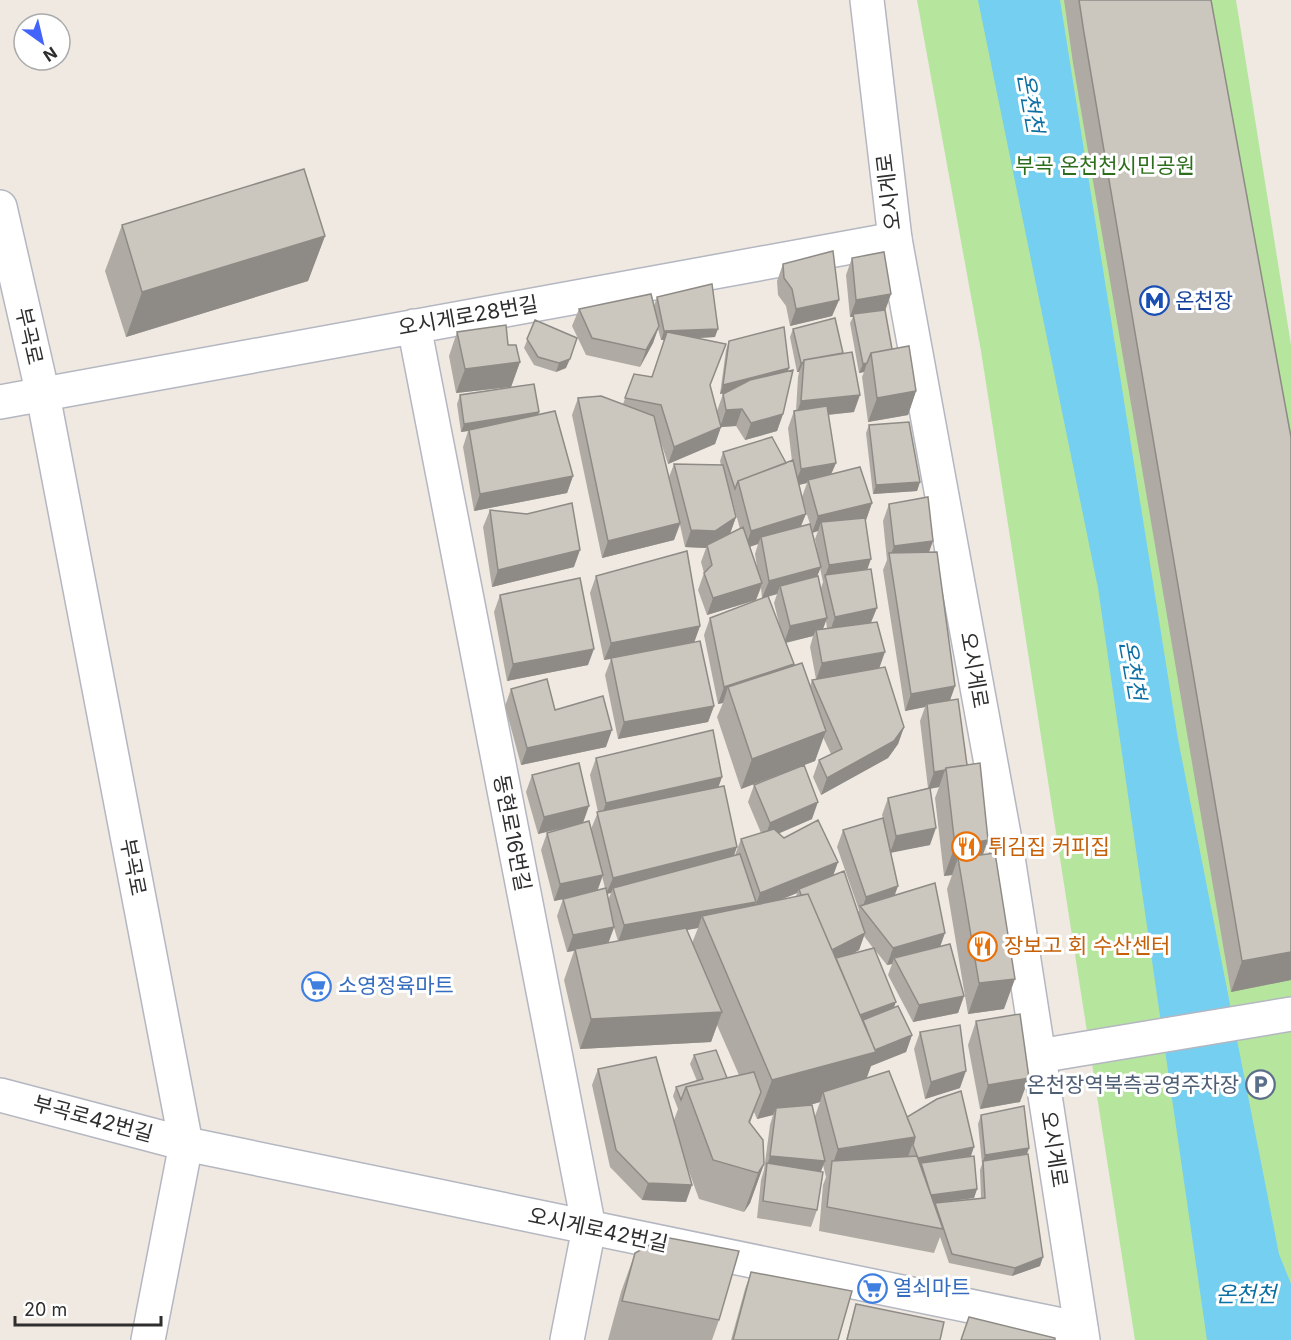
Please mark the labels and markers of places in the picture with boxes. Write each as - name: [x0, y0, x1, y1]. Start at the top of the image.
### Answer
- metro station icon: 온천장: [1138, 285, 1170, 317]
- place label: 온천장: [1175, 288, 1233, 313]
- restaurant icon: 튀김집 커피집: [951, 831, 983, 863]
- place label: 튀김집 커피집: [988, 834, 1110, 859]
- restaurant icon: 장보고 회 수산센터: [967, 930, 999, 962]
- place label: 장보고 회 수산센터: [1004, 933, 1170, 958]
- supermarket icon: 소영정육마트: [301, 970, 333, 1002]
- place label: 소영정육마트: [338, 973, 454, 998]
- parking icon: 온천장역북측공영주차장: [1244, 1069, 1276, 1101]
- place label: 온천장역북측공영주차장: [1026, 1072, 1239, 1097]
- supermarket icon: 열쇠마트: [856, 1272, 888, 1304]
- place label: 열쇠마트: [893, 1275, 970, 1300]

